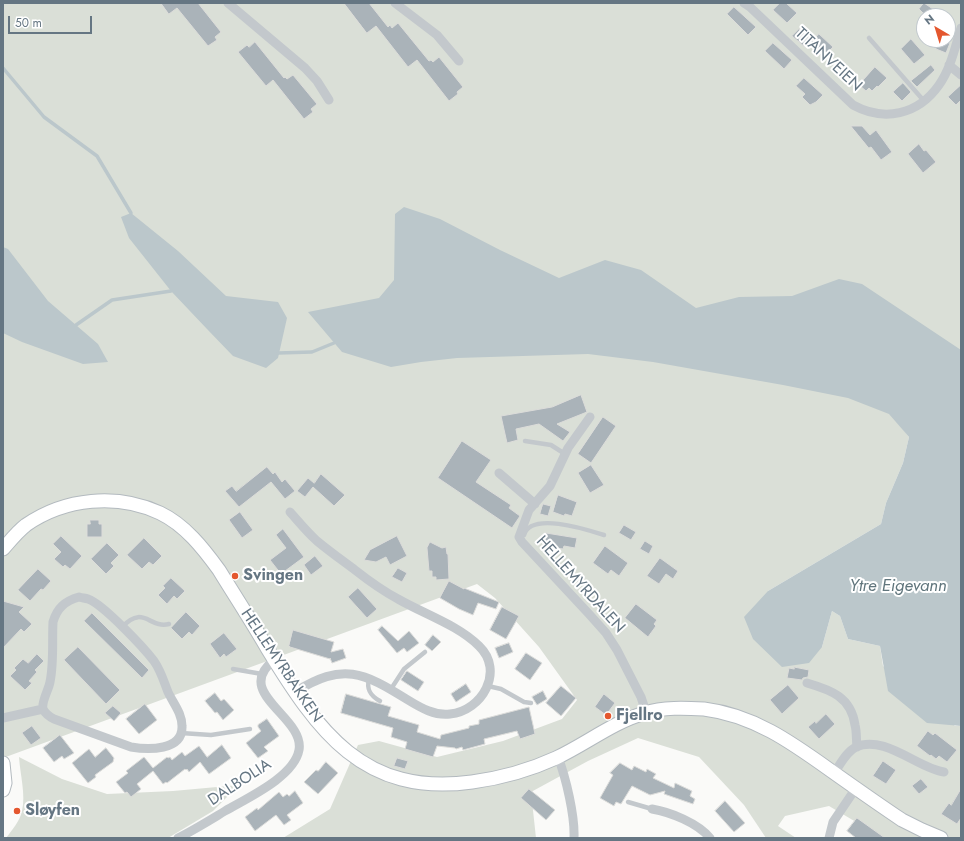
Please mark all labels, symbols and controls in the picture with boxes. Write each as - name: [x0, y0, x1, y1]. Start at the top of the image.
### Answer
- scale bar: [10, 8, 94, 34]
- north arrow: [916, 8, 956, 48]
- text: N: [921, 10, 938, 28]
- text: 50 m: [15, 14, 42, 32]
- street label: TITANVEIEN: [791, 24, 865, 96]
- street label: HELLEMYRDALEN: [531, 533, 629, 637]
- place label: Svingen: [243, 566, 303, 586]
- marker: Svingen: [230, 571, 240, 581]
- water label: Ytre Eigevann: [849, 577, 947, 597]
- street label: HELLEMYRBAKKEN: [236, 606, 326, 726]
- place label: Fjellro: [616, 706, 663, 726]
- marker: Fjellro: [603, 711, 613, 721]
- street label: DALBOLIA: [205, 756, 275, 810]
- place label: Sløyfen: [25, 801, 80, 821]
- marker: Sløyfen: [12, 806, 22, 816]

